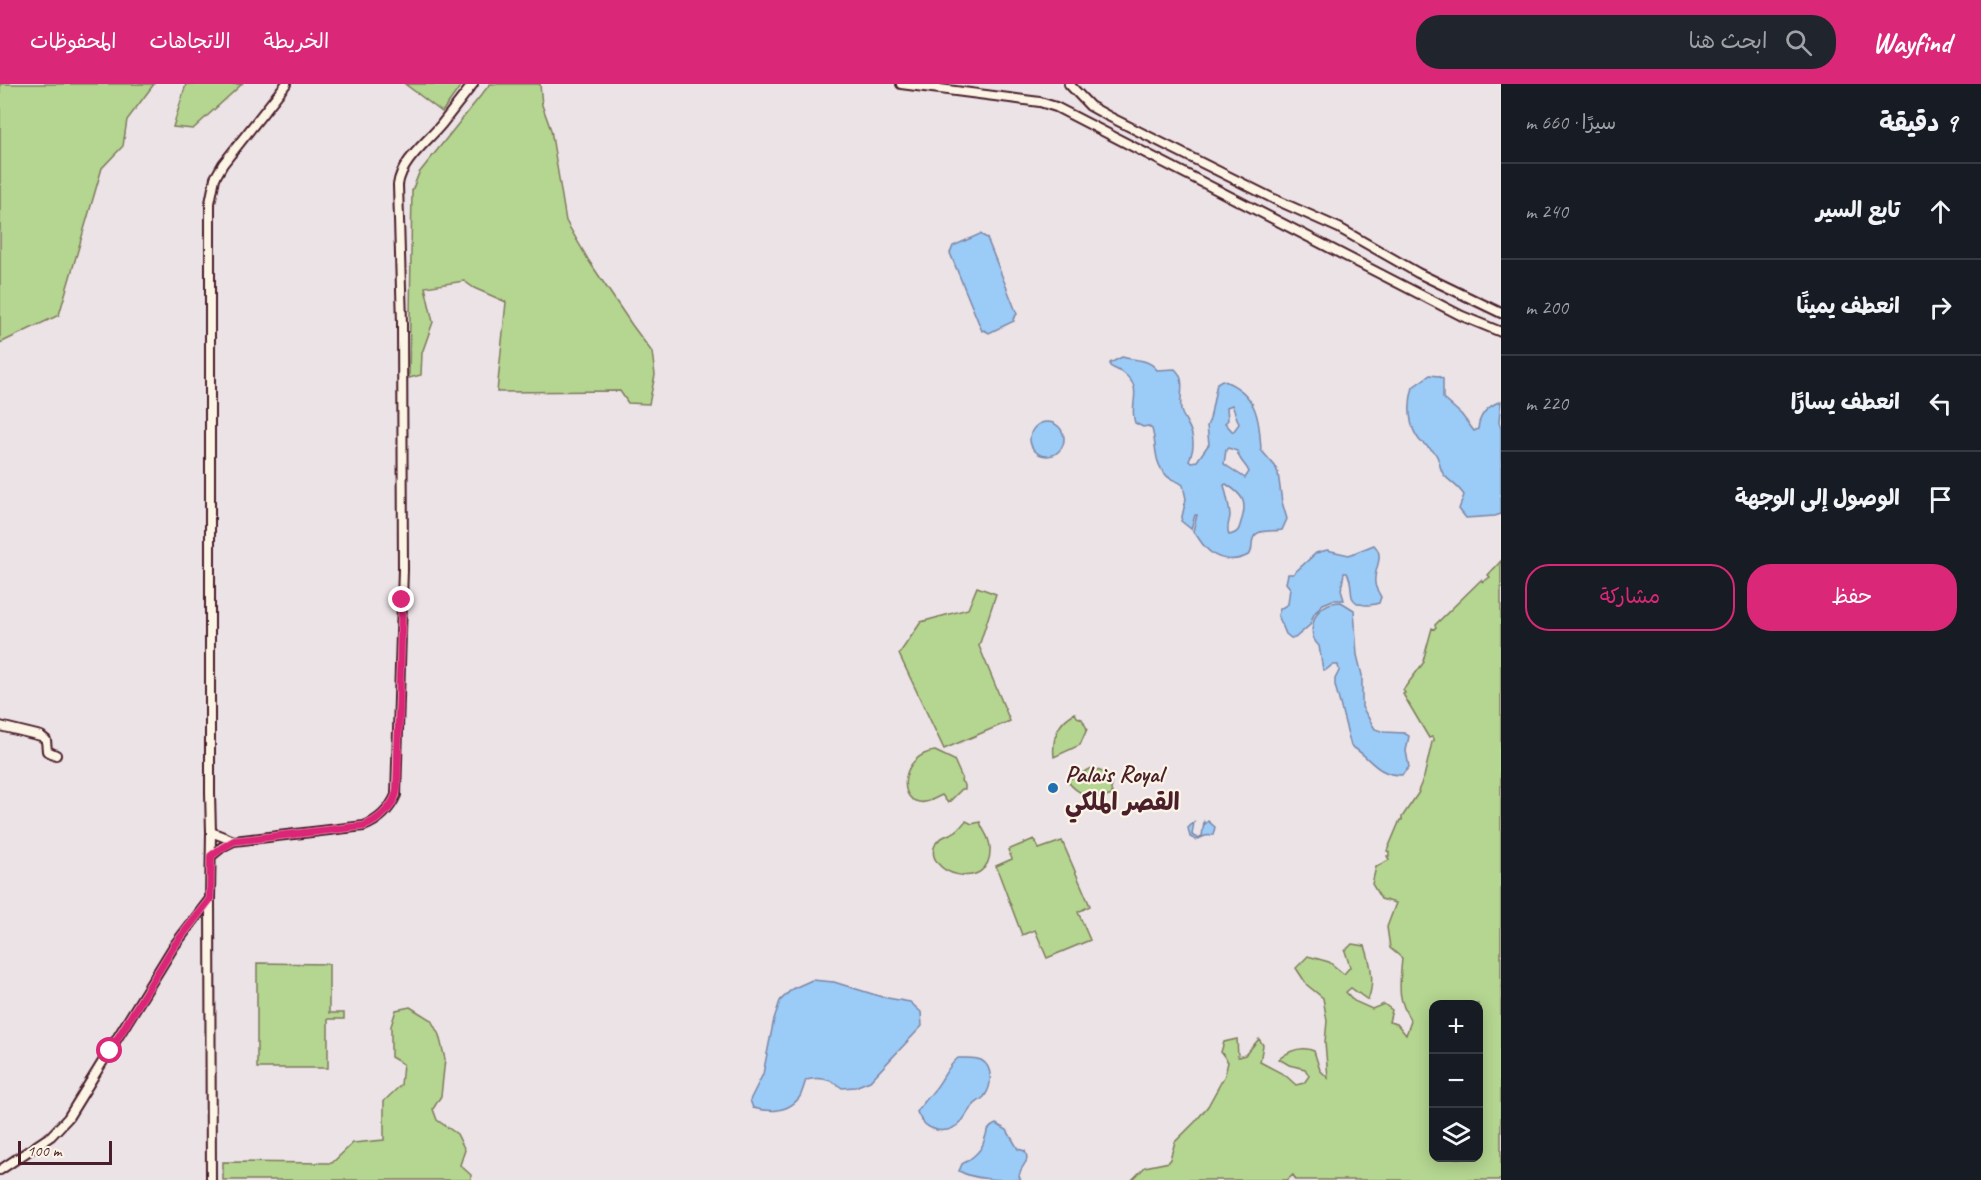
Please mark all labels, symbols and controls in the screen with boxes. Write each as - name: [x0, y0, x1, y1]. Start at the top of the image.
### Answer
- search box: [1416, 15, 1836, 69]
- text: Wayfind: [1872, 25, 1951, 60]
- icon: search: [1782, 26, 1815, 59]
- text: ابحث هنا: [1689, 27, 1767, 55]
- text: المحفوظات: [30, 28, 116, 54]
- text: الاتجاهات: [149, 28, 231, 54]
- text: الخريطة: [264, 28, 329, 54]
- text: 9 دقيقة: [1879, 106, 1957, 139]
- text: سيرًا · 660 m: [1525, 110, 1616, 135]
- icon: ahead: [1924, 195, 1957, 228]
- text: تابع السير: [1816, 196, 1900, 224]
- text: 240 m: [1525, 199, 1568, 224]
- icon: right: [1924, 291, 1957, 324]
- text: انعطف يمينًا: [1796, 292, 1900, 320]
- text: 200 m: [1525, 295, 1568, 320]
- icon: left: [1924, 387, 1957, 420]
- text: انعطف يسارًا: [1791, 388, 1900, 416]
- text: 220 m: [1525, 391, 1568, 416]
- icon: arrive: [1924, 483, 1957, 516]
- text: الوصول إلى الوجهة: [1735, 484, 1900, 512]
- button: مشاركة: [1525, 564, 1735, 631]
- button: حفظ: [1747, 564, 1957, 631]
- route end: [388, 586, 414, 612]
- place label: Palais Royal القصر الملكي: [1065, 759, 1180, 823]
- marker: Palais Royal القصر الملكي: [1046, 781, 1060, 795]
- map controls: [1429, 1000, 1483, 1162]
- button: +: [1429, 1000, 1483, 1054]
- route start: [96, 1037, 122, 1063]
- button: −: [1429, 1054, 1483, 1108]
- button: layers: [1429, 1108, 1483, 1162]
- scale bar: [18, 1138, 112, 1166]
- text: 100 m: [27, 1141, 61, 1161]

